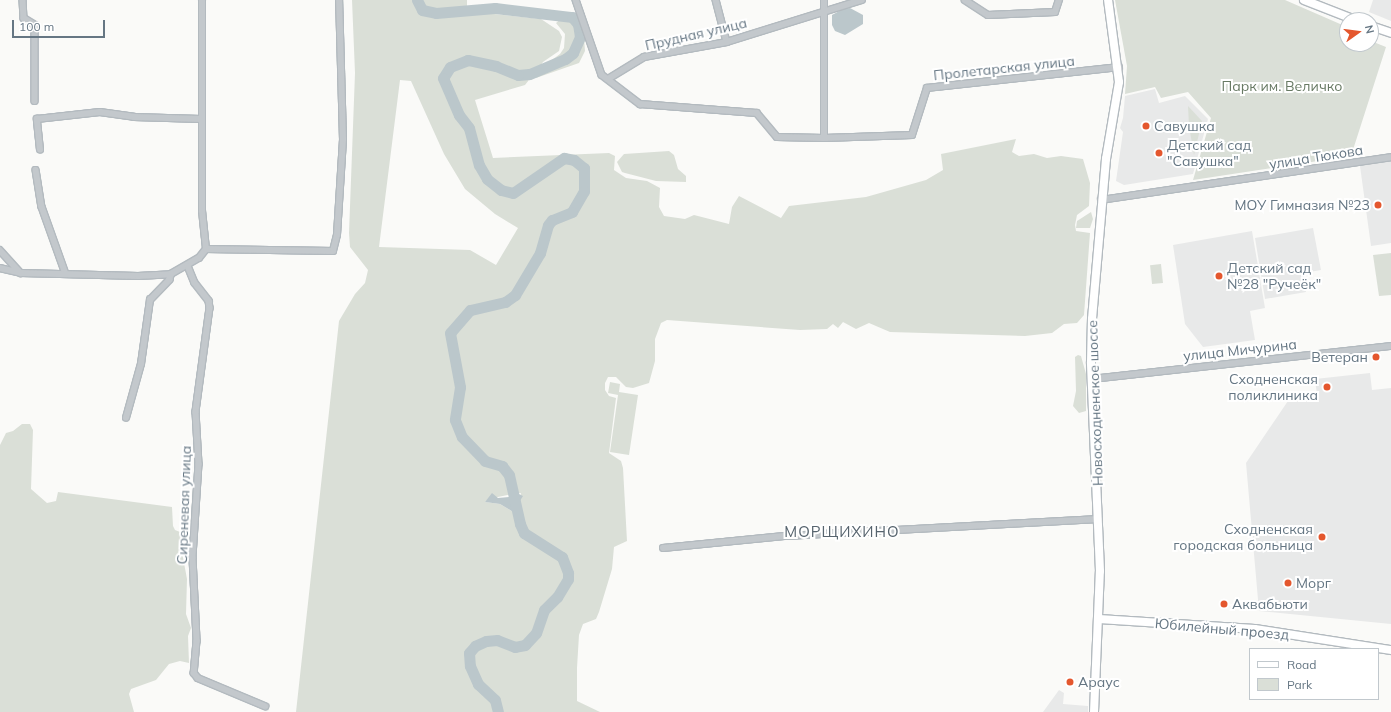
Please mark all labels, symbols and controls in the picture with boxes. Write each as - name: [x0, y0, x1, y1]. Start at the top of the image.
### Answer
- scale bar: [14, 12, 107, 38]
- north arrow: [1339, 12, 1379, 52]
- street label: Прудная улица: [643, 14, 749, 54]
- text: 100 m: [19, 19, 54, 34]
- text: N: [1362, 24, 1377, 35]
- street label: Пролетарская улица: [933, 52, 1075, 84]
- park label: Парк им. Величко: [1222, 78, 1342, 94]
- place label: Савушка: [1154, 118, 1215, 134]
- marker: Савушка: [1141, 121, 1151, 131]
- place label: Детский сад "Савушка": [1167, 137, 1251, 170]
- street label: улица Тюкова: [1268, 141, 1364, 173]
- marker: Детский сад "Савушка": [1154, 148, 1164, 158]
- place label: МОУ Гимназия №23: [1234, 197, 1370, 213]
- marker: МОУ Гимназия №23: [1373, 200, 1383, 210]
- place label: Детский сад №28 "Ручеёк": [1227, 260, 1321, 292]
- marker: Детский сад №28 "Ручеёк": [1214, 271, 1224, 281]
- street label: Новосходненское шоссе: [1084, 320, 1106, 486]
- street label: улица Мичурина: [1182, 336, 1298, 364]
- place label: Ветеран: [1311, 349, 1368, 365]
- marker: Ветеран: [1371, 352, 1381, 362]
- place label: Сходненская поликлиника: [1228, 371, 1318, 404]
- marker: Сходненская поликлиника: [1321, 381, 1333, 393]
- street label: Сиреневая улица: [174, 445, 194, 565]
- place label: Сходненская городская больница: [1173, 521, 1313, 554]
- district label: МОРЩИХИНО: [784, 523, 900, 541]
- marker: Сходненская городская больница: [1316, 531, 1328, 543]
- place label: Морг: [1296, 575, 1331, 591]
- marker: Морг: [1283, 578, 1293, 588]
- place label: Аквабьюти: [1232, 596, 1308, 612]
- marker: Аквабьюти: [1219, 599, 1229, 609]
- street label: Юбилейный проезд: [1154, 615, 1290, 643]
- legend: [1249, 648, 1379, 700]
- text: Road: [1287, 657, 1316, 672]
- place label: Араус: [1078, 674, 1120, 690]
- marker: Араус: [1065, 677, 1075, 687]
- text: Park: [1287, 677, 1312, 692]

